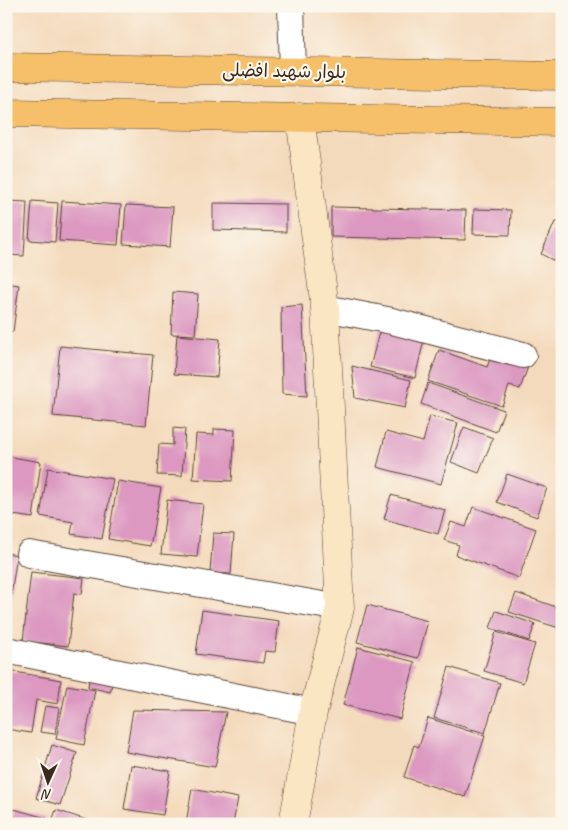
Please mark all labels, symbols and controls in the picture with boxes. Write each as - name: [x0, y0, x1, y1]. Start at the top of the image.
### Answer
- street label: بلوار شهید افضلی: [222, 59, 346, 83]
- north arrow: [22, 758, 72, 808]
- text: N: [40, 786, 52, 803]

